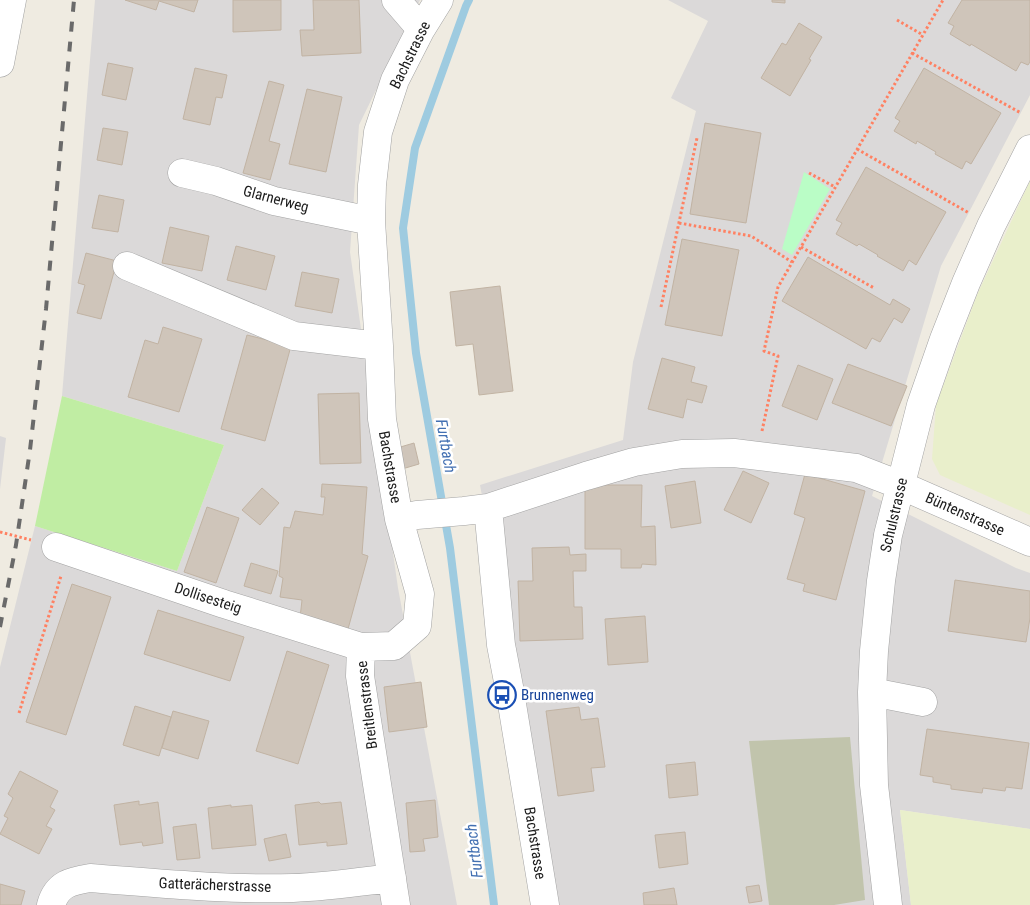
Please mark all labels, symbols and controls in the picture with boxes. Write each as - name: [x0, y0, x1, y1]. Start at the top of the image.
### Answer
- street label: Bachstrasse: [386, 18, 434, 92]
- street label: Glarnerweg: [241, 182, 311, 216]
- water label: Furtbach: [432, 418, 460, 474]
- street label: Bachstrasse: [375, 429, 405, 505]
- street label: Schulstrasse: [877, 476, 911, 554]
- street label: Büntenstrasse: [923, 489, 1007, 539]
- street label: Dollisesteig: [172, 579, 244, 617]
- street label: Breitlenstrasse: [353, 660, 381, 750]
- bus stop icon: Brunnenweg: [487, 680, 517, 710]
- place label: Brunnenweg: [521, 686, 594, 704]
- street label: Bachstrasse: [520, 806, 550, 880]
- water label: Furtbach: [461, 823, 487, 879]
- street label: Gatterächerstrasse: [158, 874, 272, 896]

